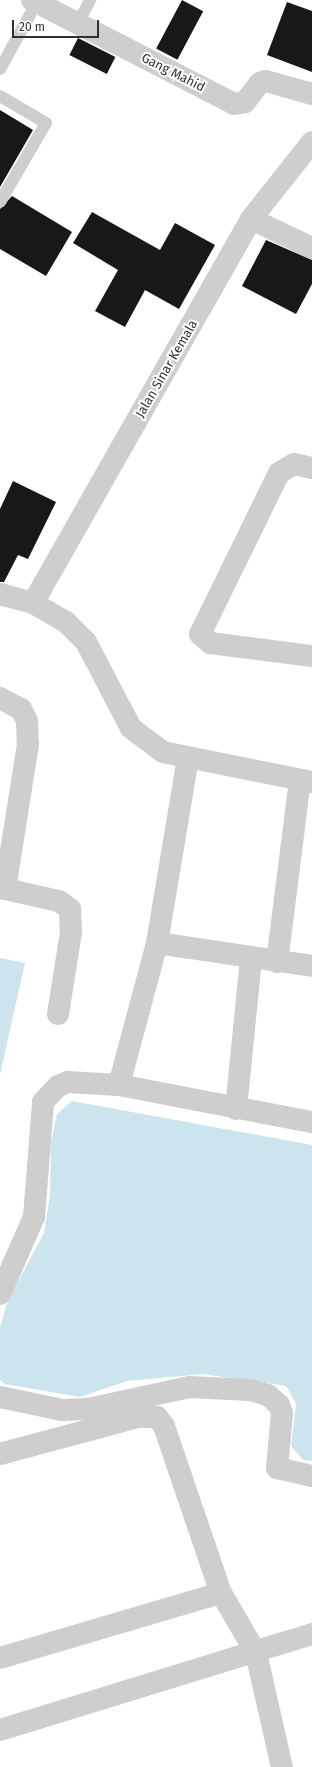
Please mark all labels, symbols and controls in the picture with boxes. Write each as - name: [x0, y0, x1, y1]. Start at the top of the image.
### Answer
- scale bar: [14, 12, 101, 38]
- text: 20 m: [19, 20, 45, 34]
- street label: Gang Mahid: [139, 50, 207, 96]
- street label: Jalan Sinar Kemala: [133, 317, 201, 421]

